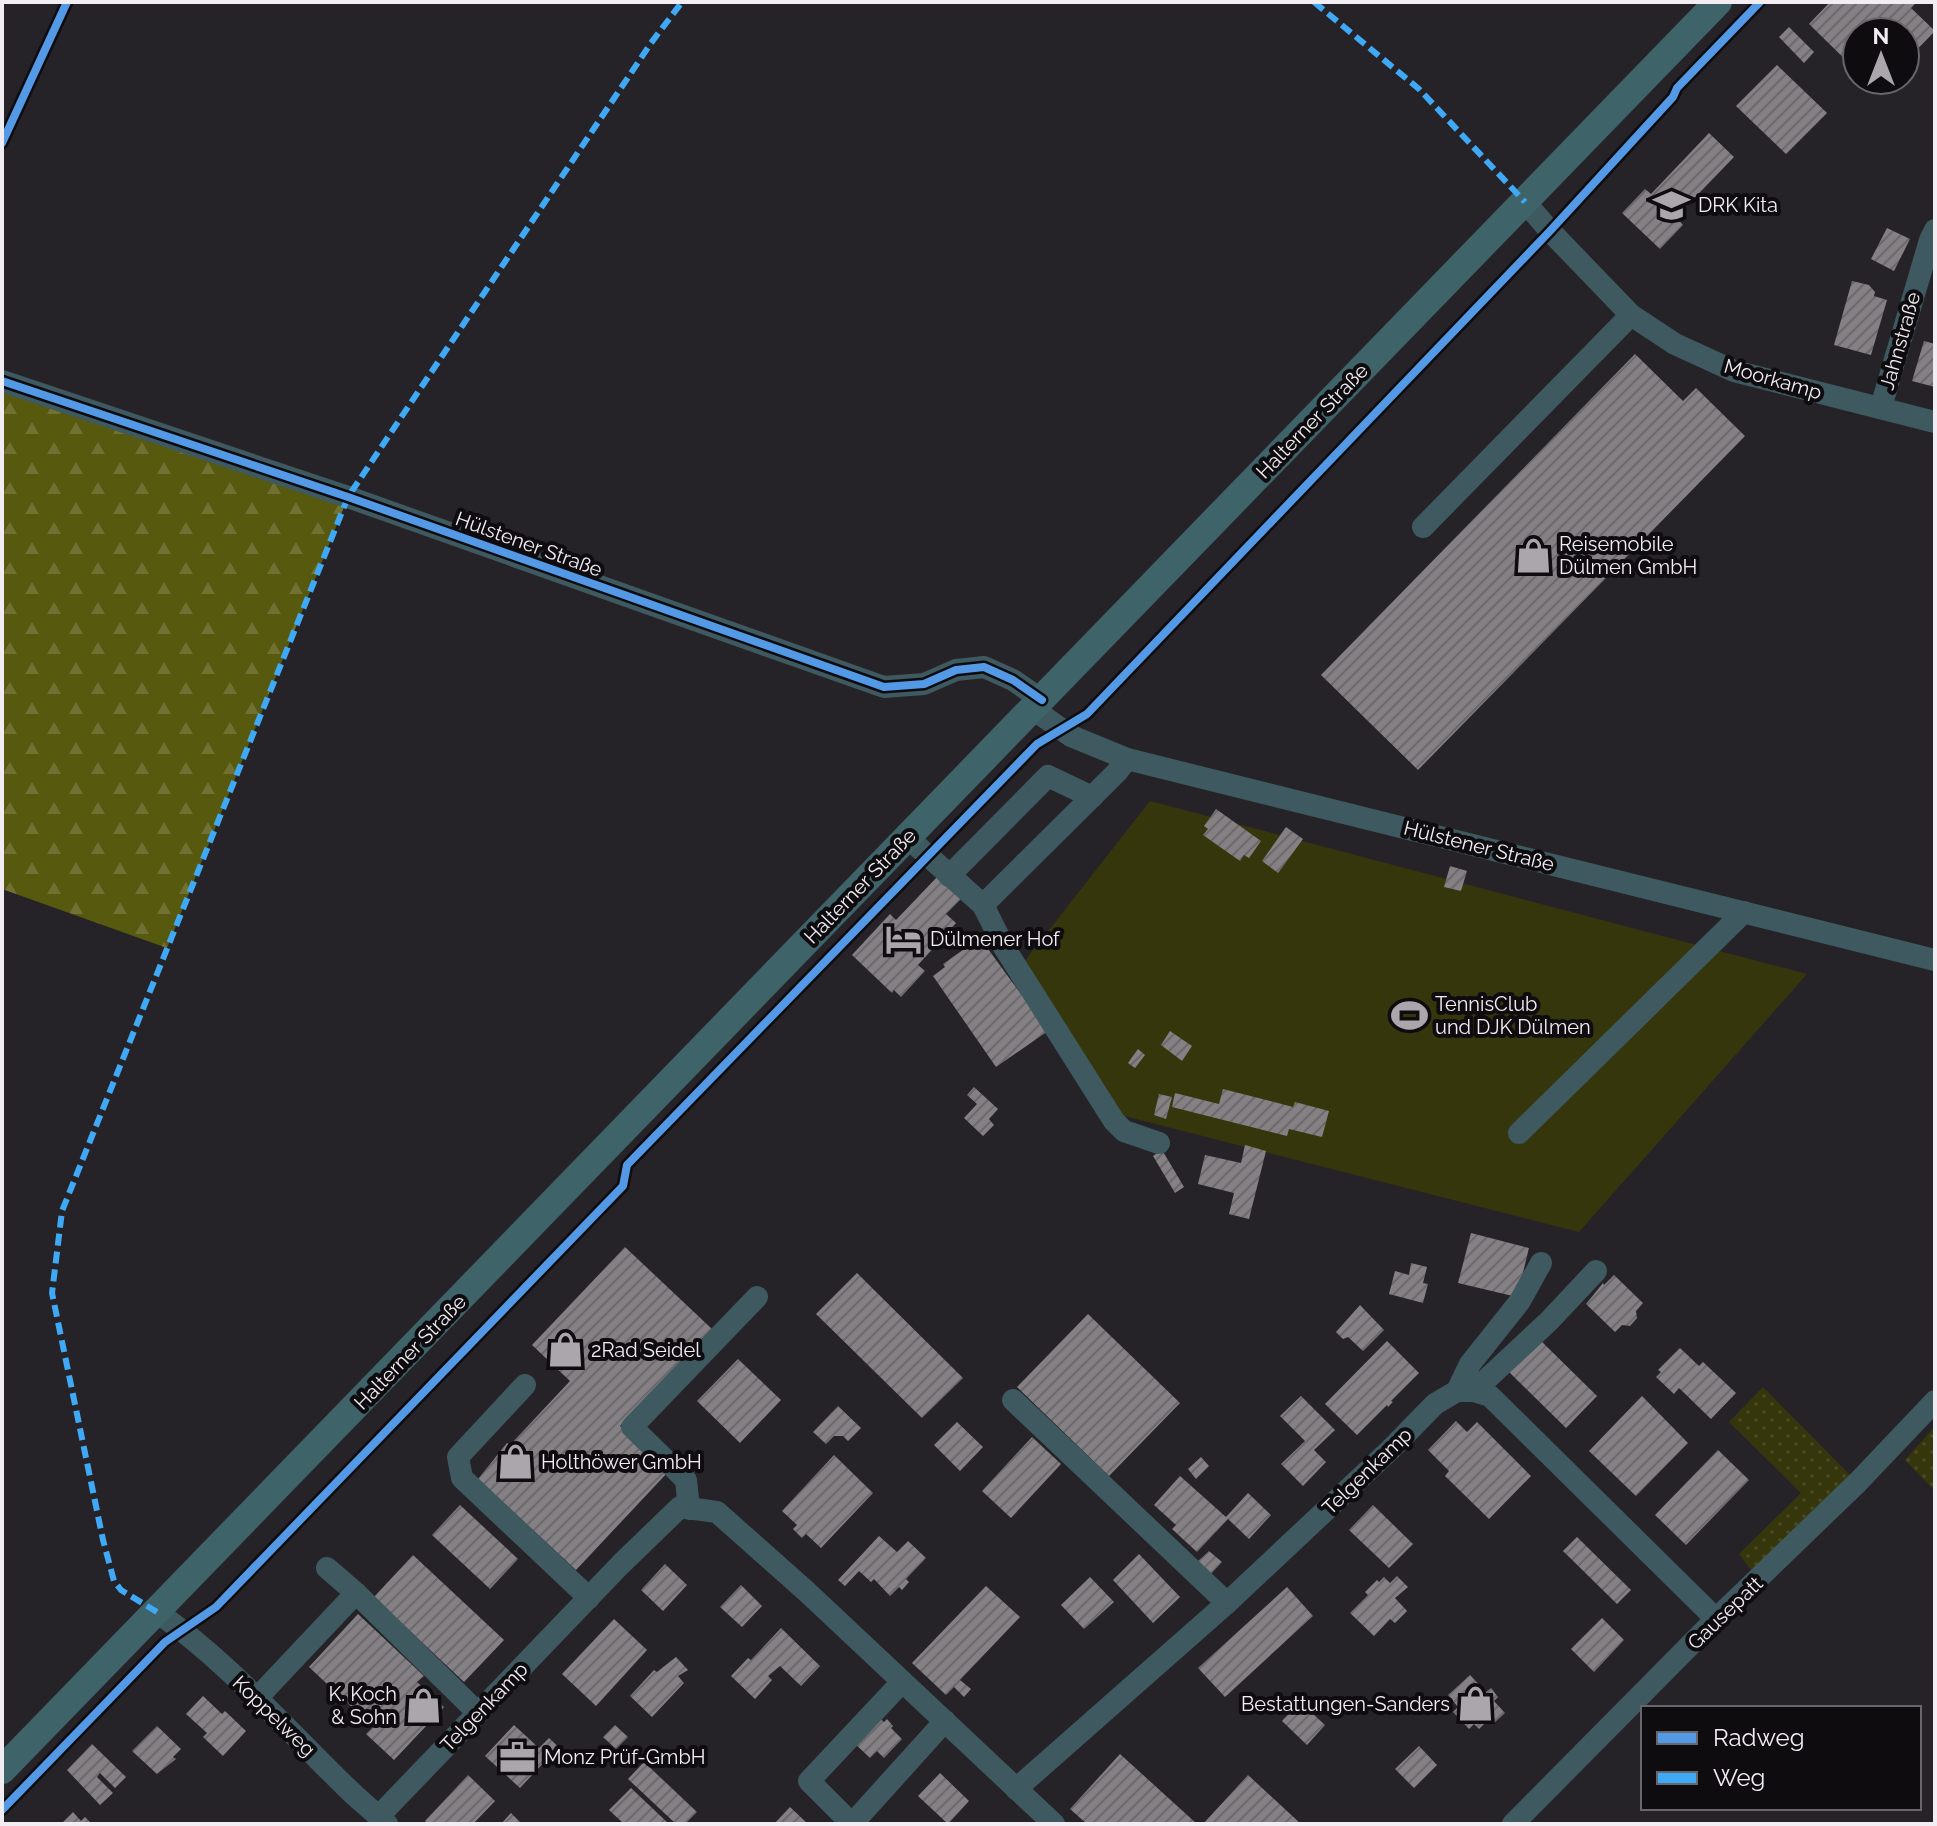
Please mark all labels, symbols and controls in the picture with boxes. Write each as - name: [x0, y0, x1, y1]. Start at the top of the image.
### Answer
- north arrow: [1841, 16, 1921, 96]
- text: N: [1873, 23, 1889, 49]
- school or university icon: DRK Kita: [1653, 186, 1691, 224]
- place label: DRK Kita: [1698, 193, 1778, 217]
- street label: Jahnstraße: [1875, 289, 1925, 393]
- street label: Moorkamp: [1721, 354, 1825, 404]
- street label: Halterner Straße: [1251, 358, 1373, 484]
- street label: Hülstener Straße: [452, 506, 606, 582]
- place label: Reisemobile Dülmen GmbH: [1559, 532, 1697, 579]
- shop icon: Reisemobile Dülmen GmbH: [1514, 537, 1552, 575]
- street label: Hülstener Straße: [1401, 816, 1557, 876]
- street label: Halterner Straße: [799, 823, 921, 949]
- hotel icon: Dülmener Hof: [885, 920, 923, 958]
- place label: Dülmener Hof: [930, 927, 1061, 951]
- place label: TennisClub und DJK Dülmen: [1435, 992, 1591, 1039]
- sports icon: TennisClub und DJK Dülmen: [1390, 996, 1428, 1034]
- street label: Halterner Straße: [349, 1289, 471, 1415]
- shop icon: 2Rad Seidel: [546, 1331, 584, 1369]
- place label: 2Rad Seidel: [591, 1338, 701, 1362]
- street label: Telgenkamp: [1317, 1422, 1417, 1520]
- shop icon: Holthöwer GmbH: [496, 1443, 534, 1481]
- place label: Holthöwer GmbH: [541, 1450, 702, 1474]
- street label: Gausepatt: [1682, 1571, 1768, 1655]
- street label: Telgenkamp: [435, 1657, 533, 1757]
- street label: Koppelweg: [228, 1671, 320, 1761]
- place label: K. Koch & Sohn: [328, 1682, 397, 1729]
- shop icon: Bestattungen-Sanders: [1457, 1685, 1495, 1723]
- shop icon: K. Koch & Sohn: [404, 1687, 442, 1725]
- place label: Bestattungen-Sanders: [1241, 1692, 1450, 1716]
- legend: [1641, 1706, 1921, 1810]
- text: Radweg: [1713, 1723, 1805, 1752]
- office icon: Monz Prüf-GmbH: [499, 1738, 537, 1776]
- place label: Monz Prüf-GmbH: [544, 1745, 705, 1769]
- text: Weg: [1713, 1763, 1765, 1792]

